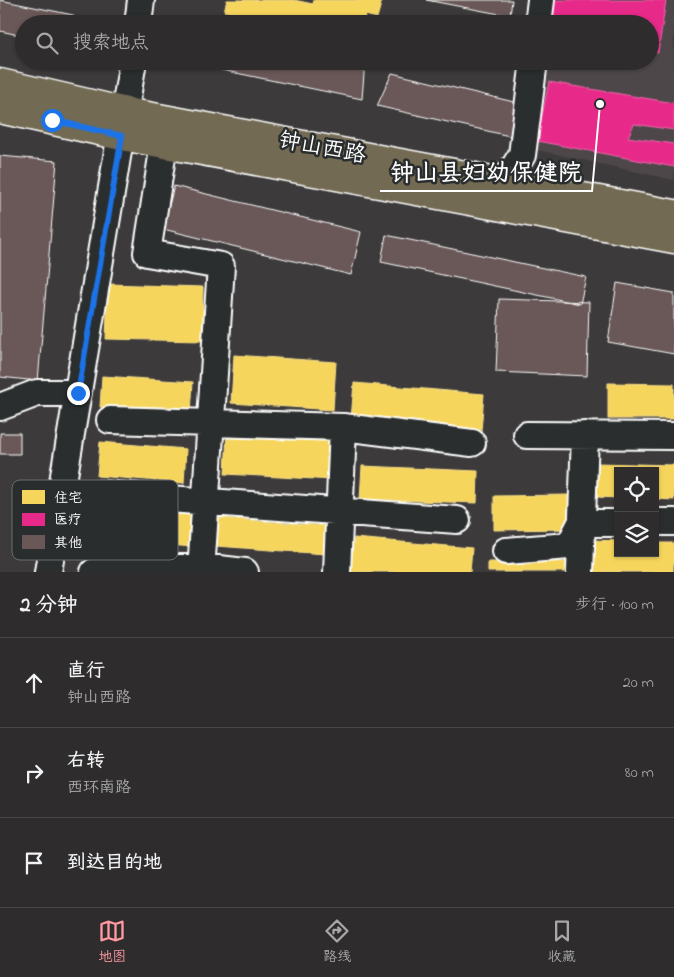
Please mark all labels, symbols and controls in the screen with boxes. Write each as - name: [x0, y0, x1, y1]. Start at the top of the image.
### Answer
- search box: [15, 15, 659, 70]
- icon: search: [33, 29, 61, 57]
- text: 搜索地点: [73, 30, 149, 57]
- route start: [41, 109, 64, 132]
- street label: 钟山西路: [276, 125, 368, 173]
- callout: 钟山县妇幼保健院: [380, 152, 592, 191]
- text: 钟山县妇幼保健院: [390, 157, 582, 192]
- route end: [67, 382, 90, 405]
- map controls: [614, 467, 659, 557]
- button: locate: [614, 467, 659, 512]
- legend: [12, 480, 178, 560]
- text: 住宅: [54, 488, 82, 509]
- text: 医疗: [54, 510, 82, 531]
- button: layers: [614, 512, 659, 557]
- text: 其他: [54, 533, 82, 554]
- text: 2 分钟: [20, 591, 78, 621]
- text: 步行 · 100 m: [575, 593, 654, 617]
- text: 直行: [67, 658, 105, 685]
- icon: ahead: [20, 669, 48, 697]
- text: 20 m: [623, 671, 654, 695]
- text: 钟山西路: [67, 686, 131, 710]
- text: 右转: [67, 748, 105, 775]
- icon: right: [20, 759, 48, 787]
- text: 80 m: [625, 761, 654, 785]
- text: 西环南路: [67, 776, 131, 800]
- icon: arrive: [20, 849, 48, 877]
- text: 到达目的地: [67, 850, 162, 877]
- tab: 地图: [98, 917, 126, 968]
- tab: 路线: [323, 917, 351, 968]
- tab: 收藏: [548, 917, 576, 968]

